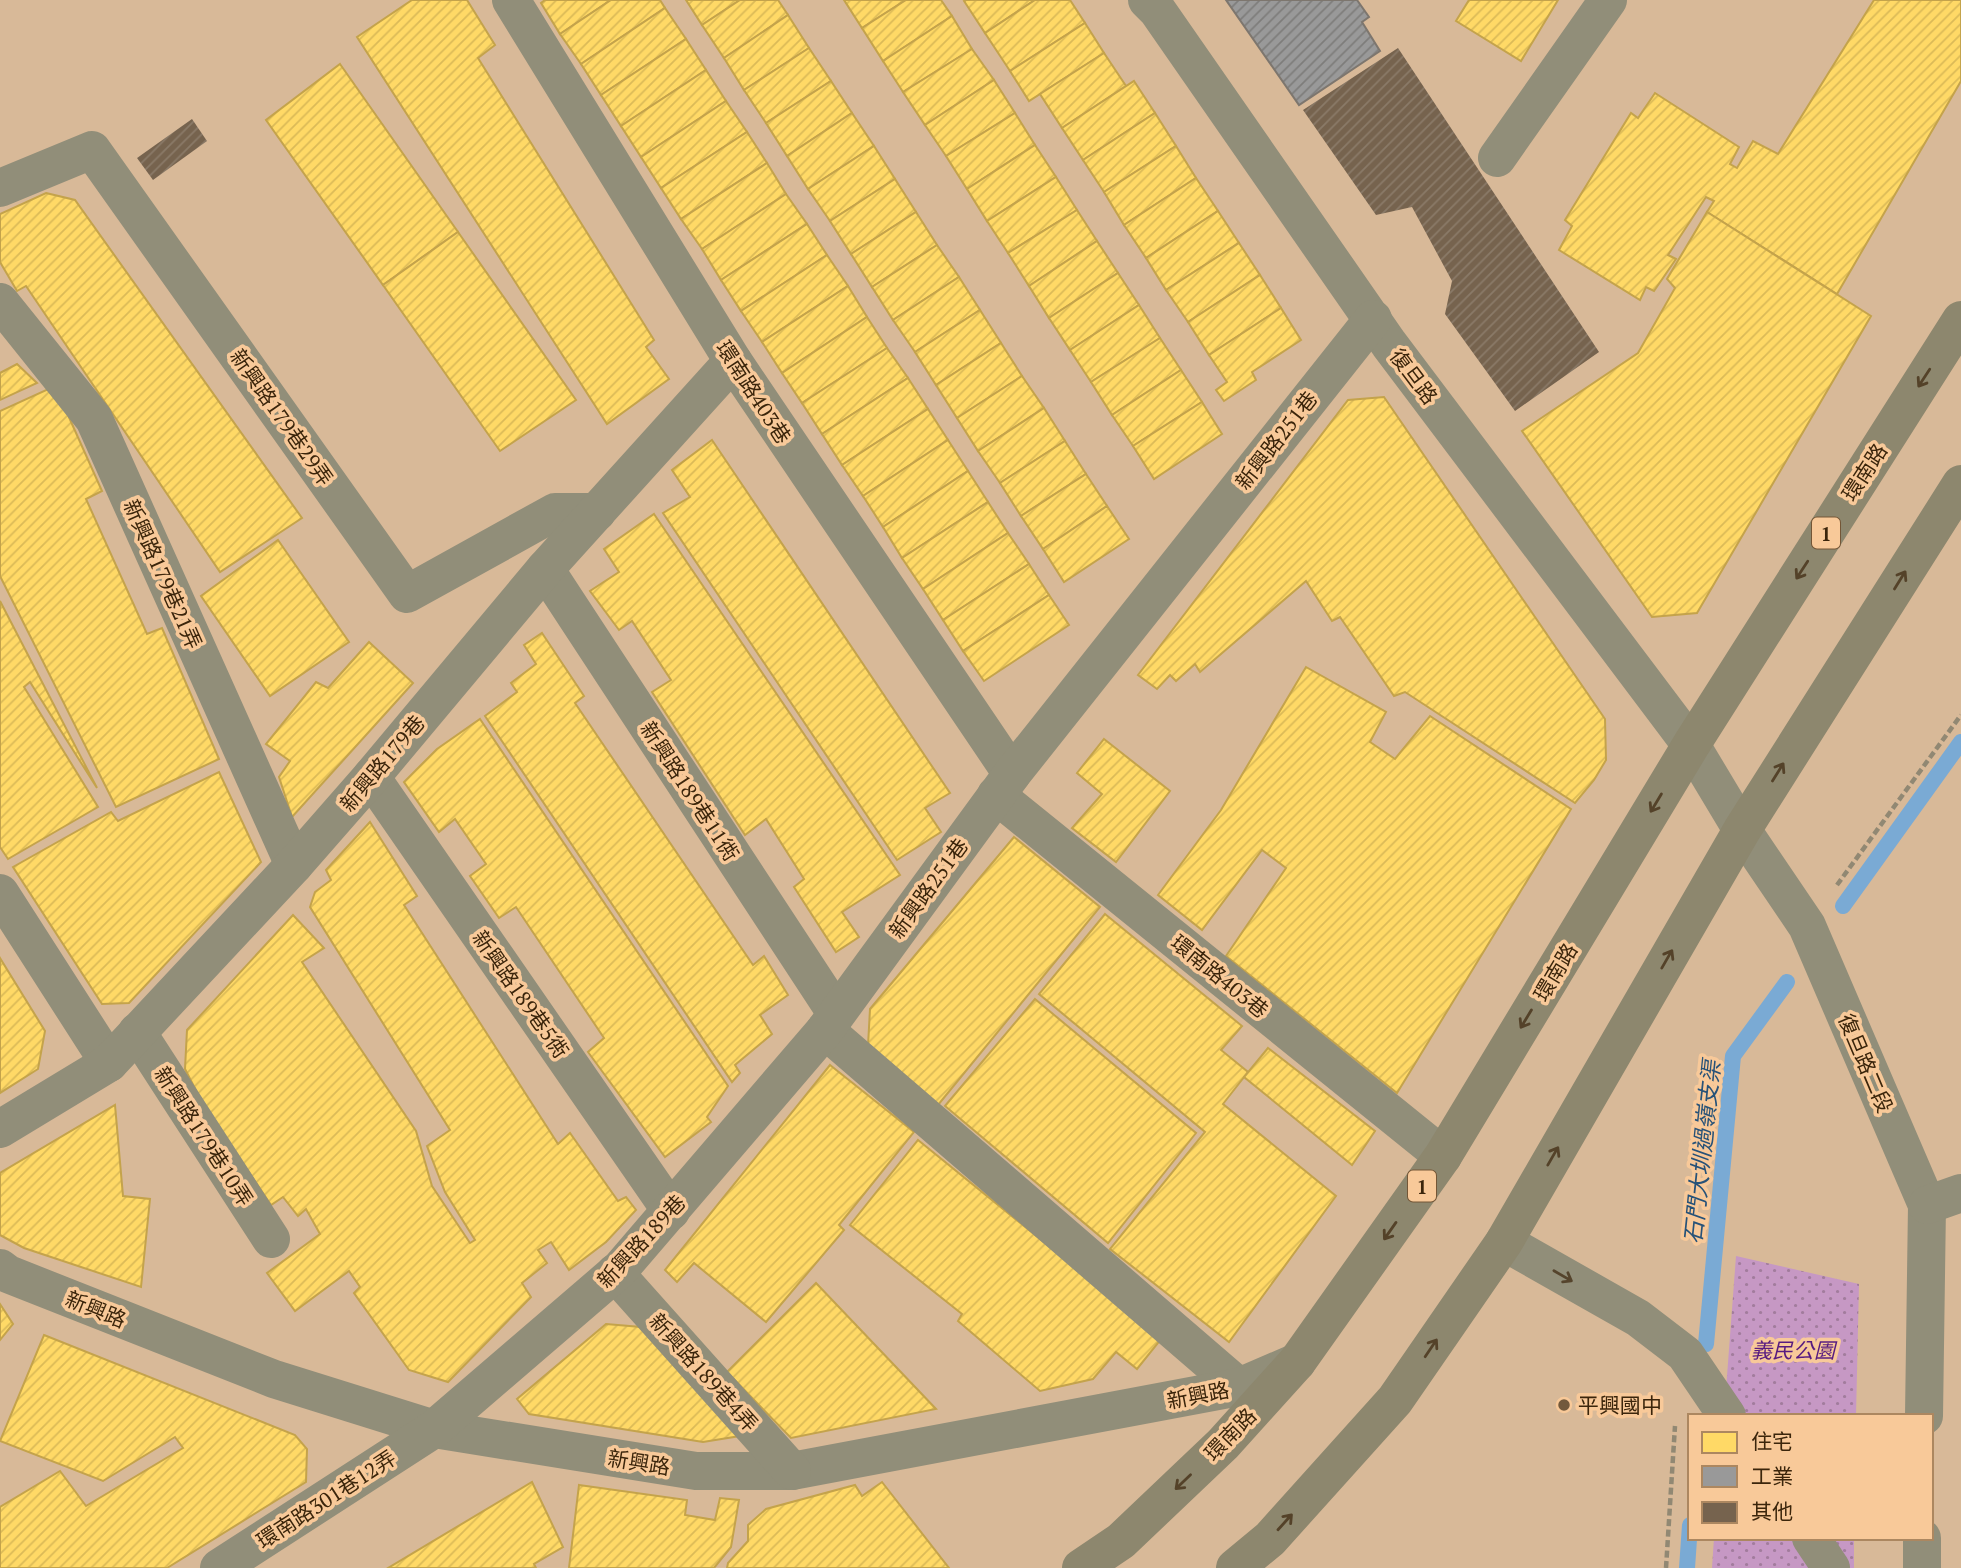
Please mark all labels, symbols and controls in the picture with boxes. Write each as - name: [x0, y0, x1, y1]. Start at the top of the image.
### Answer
- street label: 環南路403巷: [710, 335, 798, 449]
- street label: 復旦路: [1384, 342, 1444, 410]
- street label: 新興路179巷29弄: [224, 343, 340, 491]
- one-way arrow: [1917, 368, 1932, 387]
- street label: 新興路251巷: [1229, 385, 1323, 495]
- street label: 環南路: [1835, 438, 1893, 506]
- street label: 新興路179巷21弄: [117, 495, 209, 653]
- road number: 1: [1812, 518, 1840, 548]
- one-way arrow: [1795, 559, 1809, 579]
- one-way arrow: [1894, 571, 1908, 591]
- street label: 新興路179巷: [333, 709, 431, 817]
- street label: 新興路189巷11衖: [634, 716, 746, 866]
- one-way arrow: [1772, 763, 1786, 783]
- one-way arrow: [1648, 793, 1662, 813]
- street label: 新興路251巷: [882, 832, 974, 944]
- street label: 新興路189巷5衖: [467, 925, 575, 1063]
- street label: 環南路403巷: [1165, 928, 1275, 1024]
- street label: 環南路: [1527, 938, 1583, 1006]
- one-way arrow: [1660, 950, 1674, 970]
- one-way arrow: [1518, 1009, 1532, 1029]
- street label: 復旦路二段: [1833, 1009, 1899, 1117]
- water label: 石門大圳過嶺支渠: [1677, 1056, 1727, 1245]
- street label: 新興路179巷10弄: [148, 1061, 260, 1211]
- one-way arrow: [1546, 1147, 1560, 1167]
- road number: 1: [1408, 1170, 1436, 1202]
- street label: 新興路189巷: [591, 1188, 691, 1294]
- one-way arrow: [1383, 1221, 1397, 1240]
- one-way arrow: [1552, 1270, 1573, 1283]
- street label: 新興路: [62, 1284, 130, 1334]
- street label: 新興路189巷4弄: [643, 1307, 765, 1437]
- park label: 義民公園: [1751, 1336, 1838, 1364]
- one-way arrow: [1424, 1339, 1438, 1358]
- street label: 新興路: [1164, 1375, 1232, 1415]
- place label: 平興國中: [1578, 1391, 1662, 1419]
- marker: 平興國中: [1556, 1397, 1572, 1413]
- street label: 環南路: [1198, 1402, 1262, 1466]
- legend: [1688, 1414, 1933, 1540]
- text: 住宅: [1751, 1427, 1793, 1455]
- street label: 環南路301巷12弄: [251, 1443, 401, 1555]
- street label: 新興路: [606, 1443, 672, 1481]
- text: 工業: [1751, 1462, 1793, 1490]
- one-way arrow: [1175, 1473, 1192, 1490]
- text: 其他: [1751, 1497, 1793, 1525]
- one-way arrow: [1277, 1514, 1294, 1531]

